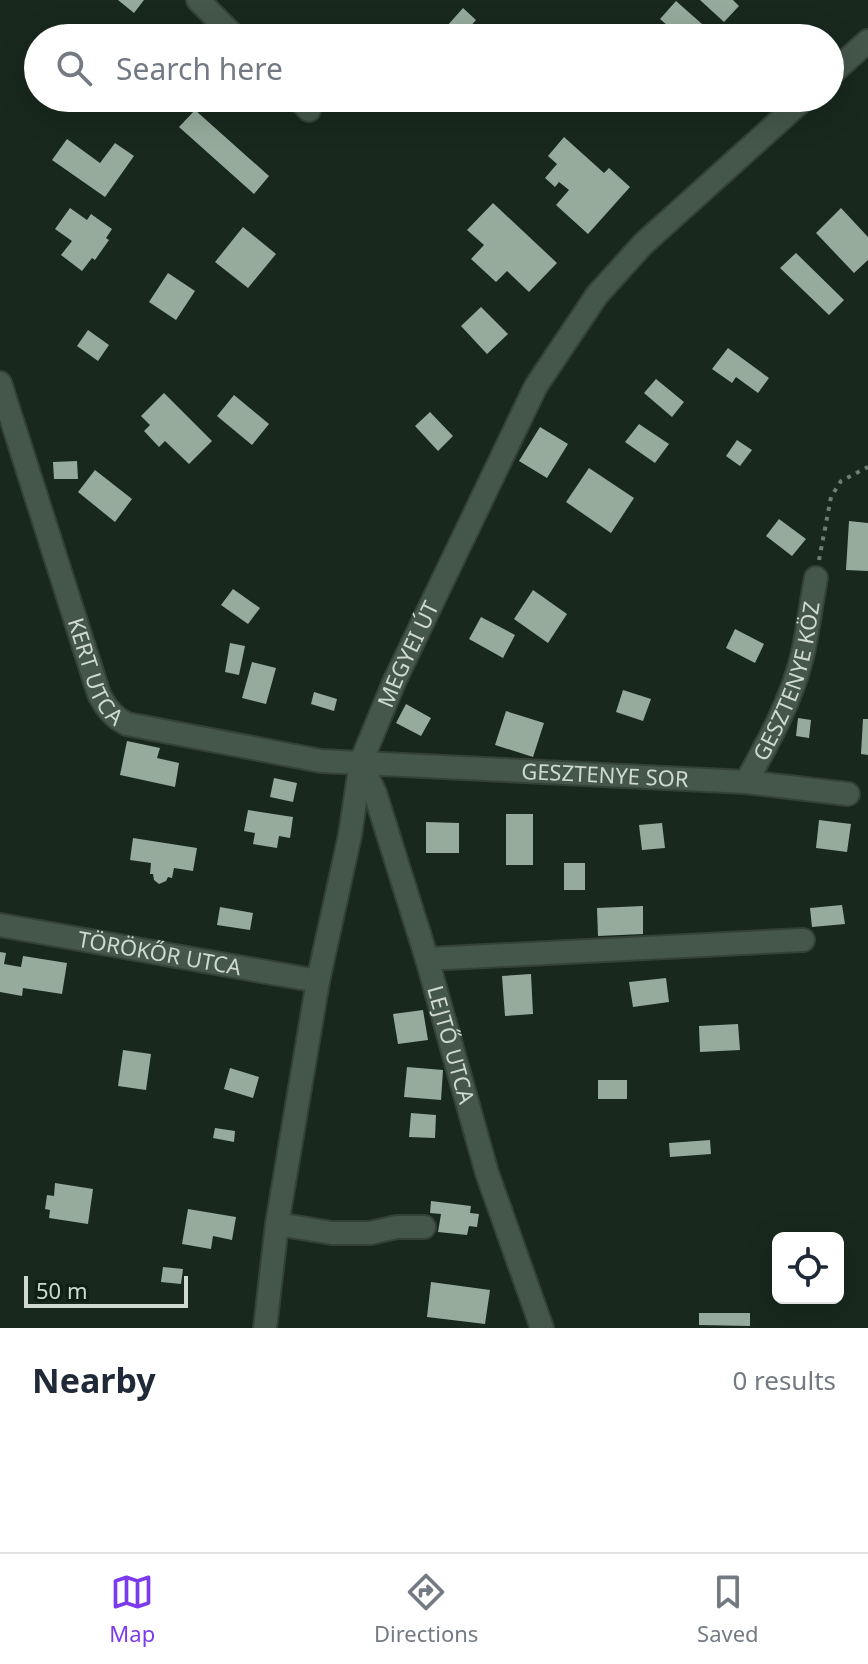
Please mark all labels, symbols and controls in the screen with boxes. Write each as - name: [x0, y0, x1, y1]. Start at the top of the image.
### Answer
- search box: [24, 24, 844, 112]
- icon: search: [52, 46, 96, 90]
- text: Search here: [116, 48, 283, 89]
- street label: MEGYEI ÚT: [369, 595, 445, 712]
- street label: GESZTENYE KÖZ: [745, 599, 826, 766]
- street label: KERT UTCA: [62, 614, 131, 732]
- street label: GESZTENYE SOR: [521, 755, 690, 793]
- street label: TÖRÖKŐR UTCA: [76, 923, 245, 981]
- street label: LEJTŐ UTCA: [421, 982, 483, 1108]
- map controls: [772, 1232, 844, 1304]
- button: locate: [772, 1232, 844, 1304]
- scale bar: [24, 1272, 188, 1308]
- text: 50 m: [36, 1275, 87, 1305]
- text: Nearby: [32, 1357, 156, 1403]
- text: 0 results: [732, 1362, 836, 1398]
- tab: Map: [109, 1570, 155, 1648]
- tab: Directions: [374, 1570, 478, 1648]
- tab: Saved: [697, 1570, 759, 1648]

